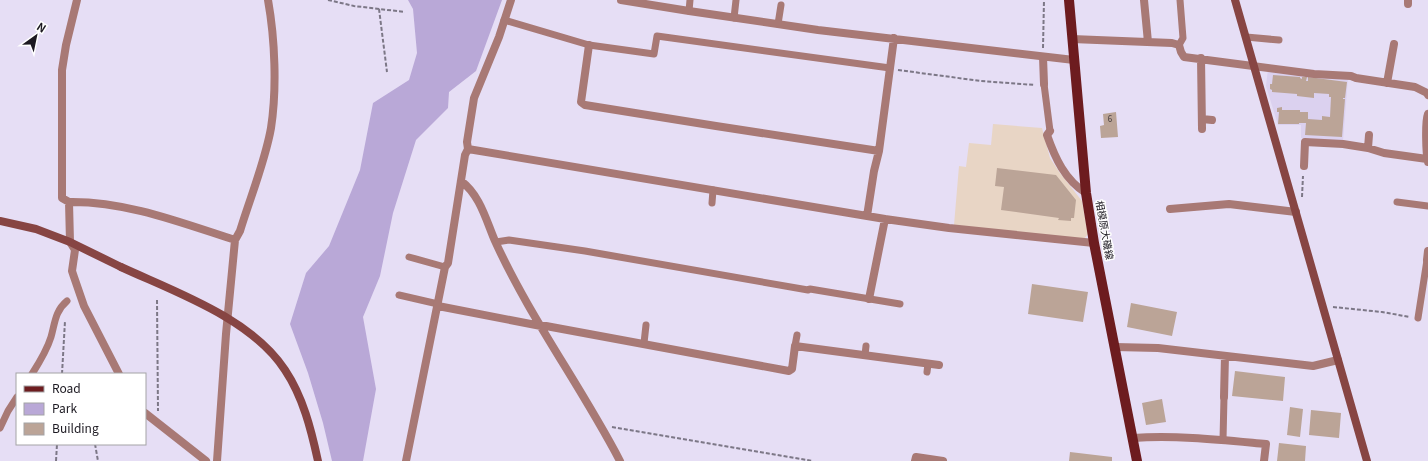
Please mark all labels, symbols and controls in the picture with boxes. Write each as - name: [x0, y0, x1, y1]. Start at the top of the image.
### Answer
- north arrow: [16, 16, 56, 56]
- text: N: [34, 18, 50, 36]
- house number: 6: [1108, 113, 1113, 124]
- street label: 相模原大磯線: [1093, 199, 1118, 261]
- legend: [16, 373, 146, 445]
- text: Road: [52, 379, 81, 396]
- text: Park: [52, 399, 77, 416]
- text: Building: [52, 419, 99, 436]

